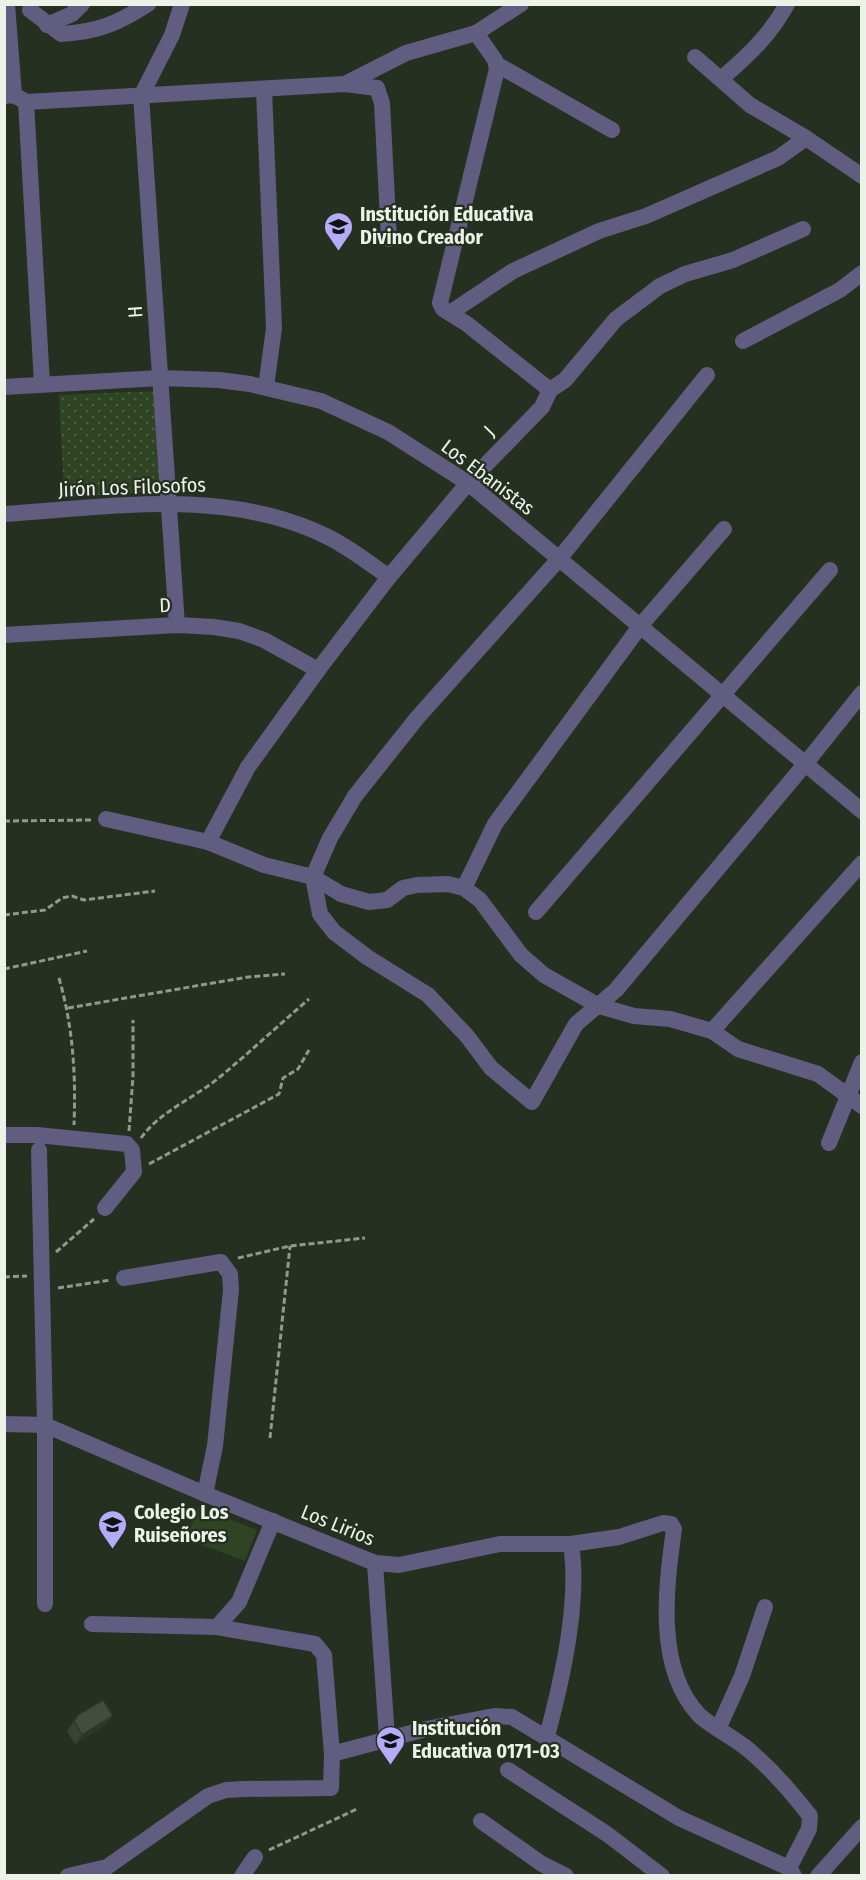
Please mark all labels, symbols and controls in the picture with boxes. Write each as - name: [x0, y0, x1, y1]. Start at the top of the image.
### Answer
- place label: Institución Educativa Divino Creador: [360, 202, 534, 249]
- school or university icon: Institución Educativa Divino Creador: [323, 210, 355, 252]
- street label: H: [123, 305, 147, 319]
- street label: J: [478, 421, 500, 441]
- street label: Los Ebanistas: [437, 434, 539, 520]
- street label: Jirón Los Filosofos: [58, 472, 206, 502]
- street label: D: [159, 593, 171, 617]
- street label: Los Lirios: [298, 1499, 378, 1551]
- place label: Colegio Los Ruiseñores: [134, 1500, 229, 1547]
- school or university icon: Colegio Los Ruiseñores: [97, 1508, 129, 1550]
- place label: Institución Educativa 0171-03: [412, 1716, 560, 1763]
- school or university icon: Institución Educativa 0171-03: [375, 1724, 407, 1766]

